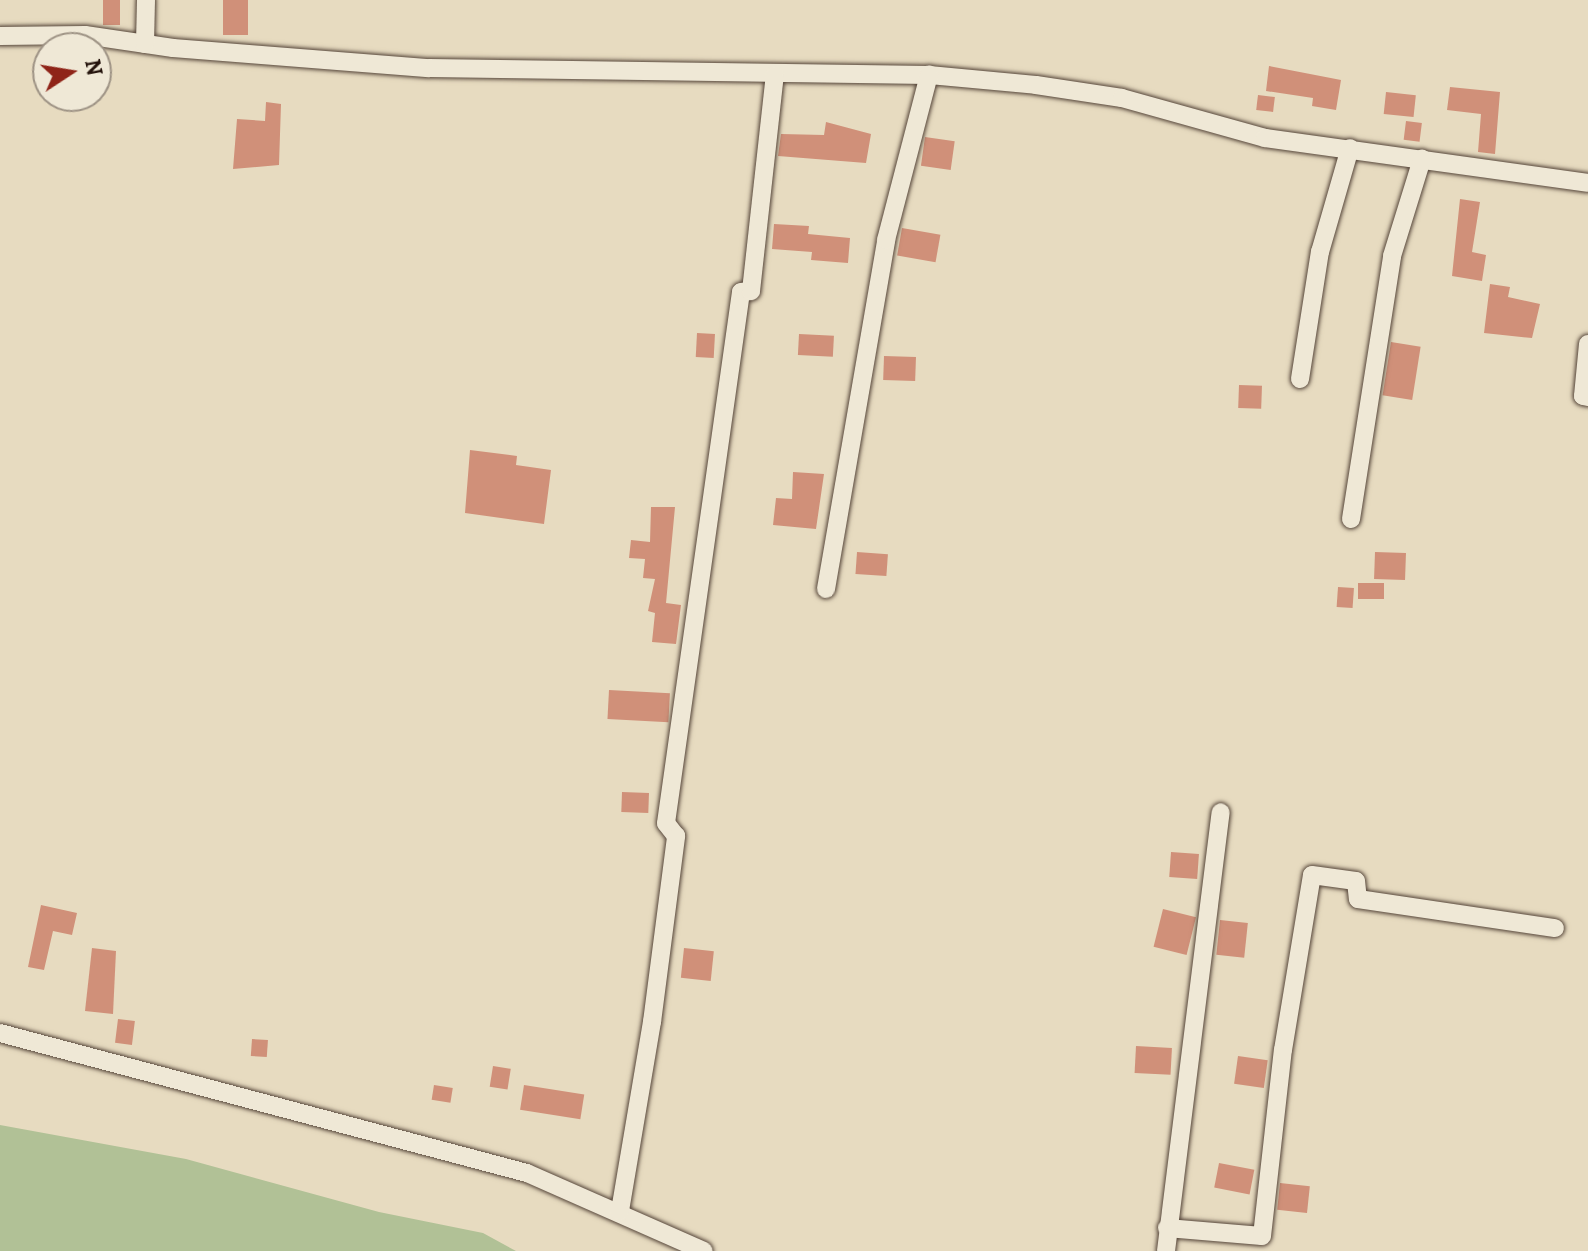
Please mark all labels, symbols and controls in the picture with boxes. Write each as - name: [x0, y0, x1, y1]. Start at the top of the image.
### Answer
- north arrow: [32, 32, 112, 112]
- text: N: [77, 56, 110, 78]

